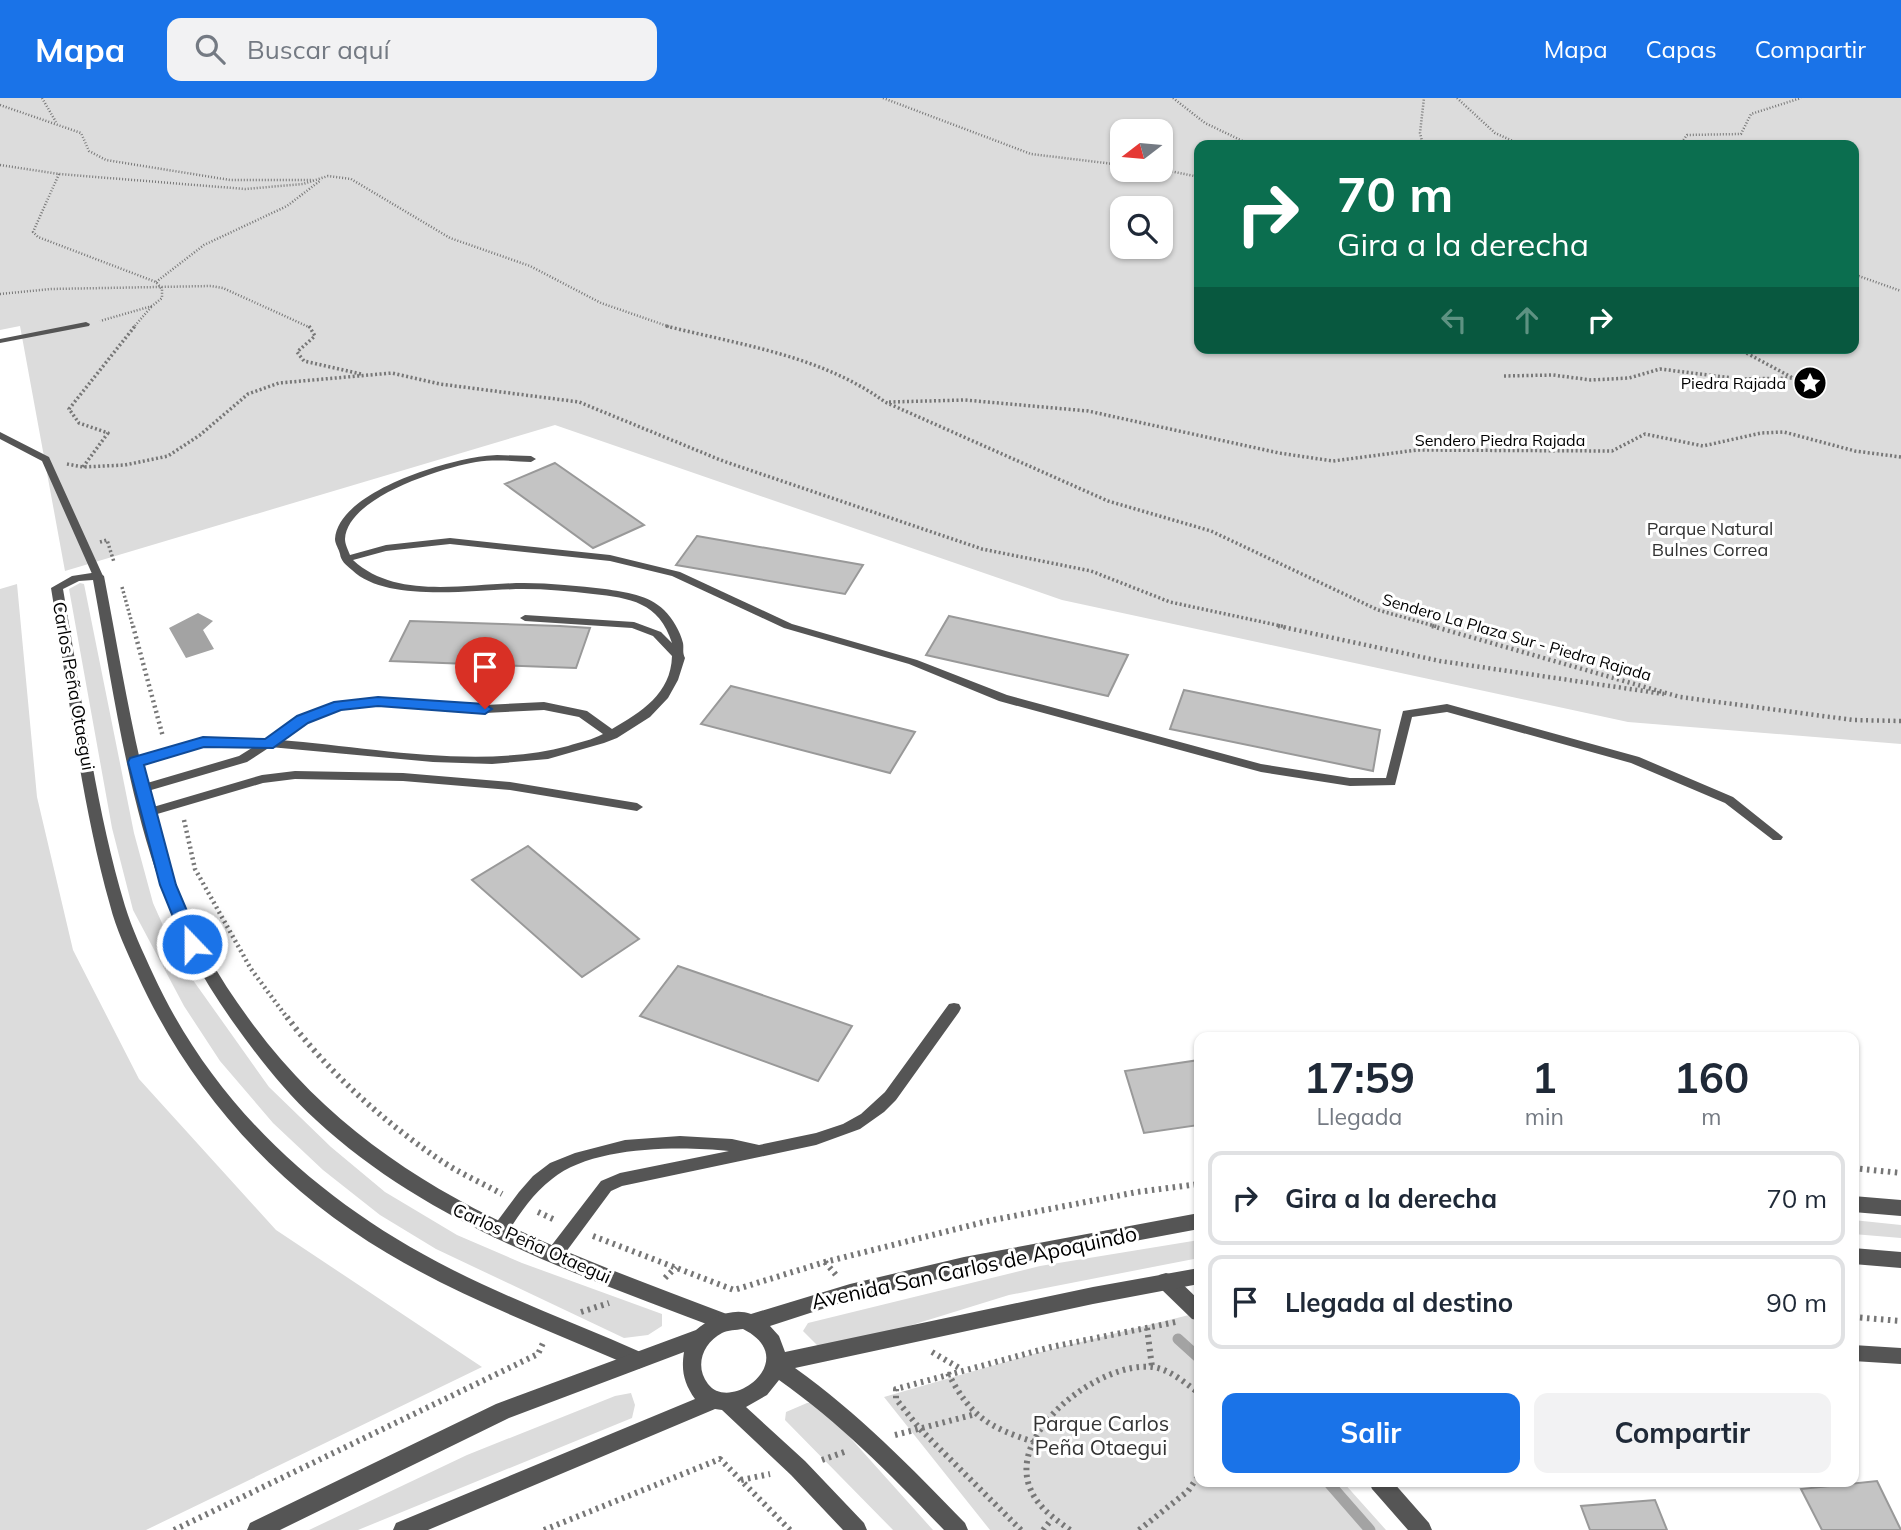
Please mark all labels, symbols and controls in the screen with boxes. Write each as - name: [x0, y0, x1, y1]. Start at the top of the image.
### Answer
- search box: [167, 18, 657, 81]
- text: Mapa: [35, 29, 125, 70]
- icon: search: [191, 30, 229, 68]
- text: Buscar aquí: [247, 33, 390, 66]
- text: Mapa: [1544, 34, 1608, 64]
- text: Capas: [1646, 34, 1717, 64]
- text: Compartir: [1755, 34, 1866, 64]
- north arrow: [1110, 119, 1172, 182]
- map controls: [1110, 119, 1173, 259]
- text: 70 m: [1337, 163, 1453, 224]
- icon: right: [1222, 168, 1313, 259]
- button: search: [1110, 196, 1173, 259]
- text: Gira a la derecha: [1337, 224, 1589, 264]
- icon: left: [1435, 301, 1473, 339]
- icon: ahead: [1508, 301, 1546, 339]
- icon: right: [1581, 301, 1619, 339]
- place icon: Piedra Rajada: [1791, 364, 1829, 402]
- place label: Piedra Rajada: [1681, 373, 1786, 393]
- street label: Sendero Piedra Rajada: [1415, 430, 1585, 450]
- park label: Parque Natural Bulnes Correa: [1647, 517, 1773, 561]
- street label: Sendero La Plaza Sur - Piedra Rajada: [1380, 589, 1654, 685]
- street label: Carlos Peña Otaegui: [48, 600, 100, 772]
- pin: [455, 637, 515, 709]
- icon: arrive: [466, 648, 504, 686]
- position arrow: [155, 907, 229, 981]
- text: 17:59: [1304, 1051, 1415, 1104]
- text: 1: [1532, 1051, 1557, 1104]
- text: 160: [1674, 1051, 1749, 1104]
- text: Llegada: [1316, 1102, 1402, 1131]
- text: min: [1525, 1102, 1564, 1131]
- text: m: [1701, 1102, 1722, 1131]
- icon: right: [1226, 1179, 1264, 1217]
- text: Gira a la derecha: [1285, 1182, 1497, 1215]
- text: 70 m: [1766, 1182, 1827, 1215]
- street label: Carlos Peña Otaegui: [449, 1198, 615, 1288]
- street label: Avenida San Carlos de Apoquindo: [809, 1220, 1139, 1314]
- icon: arrive: [1226, 1283, 1264, 1321]
- text: Llegada al destino: [1285, 1286, 1513, 1319]
- text: 90 m: [1766, 1286, 1827, 1319]
- button: Salir: [1222, 1393, 1520, 1473]
- button: Compartir: [1534, 1393, 1831, 1473]
- park label: Parque Carlos Peña Otaegui: [1033, 1410, 1169, 1460]

